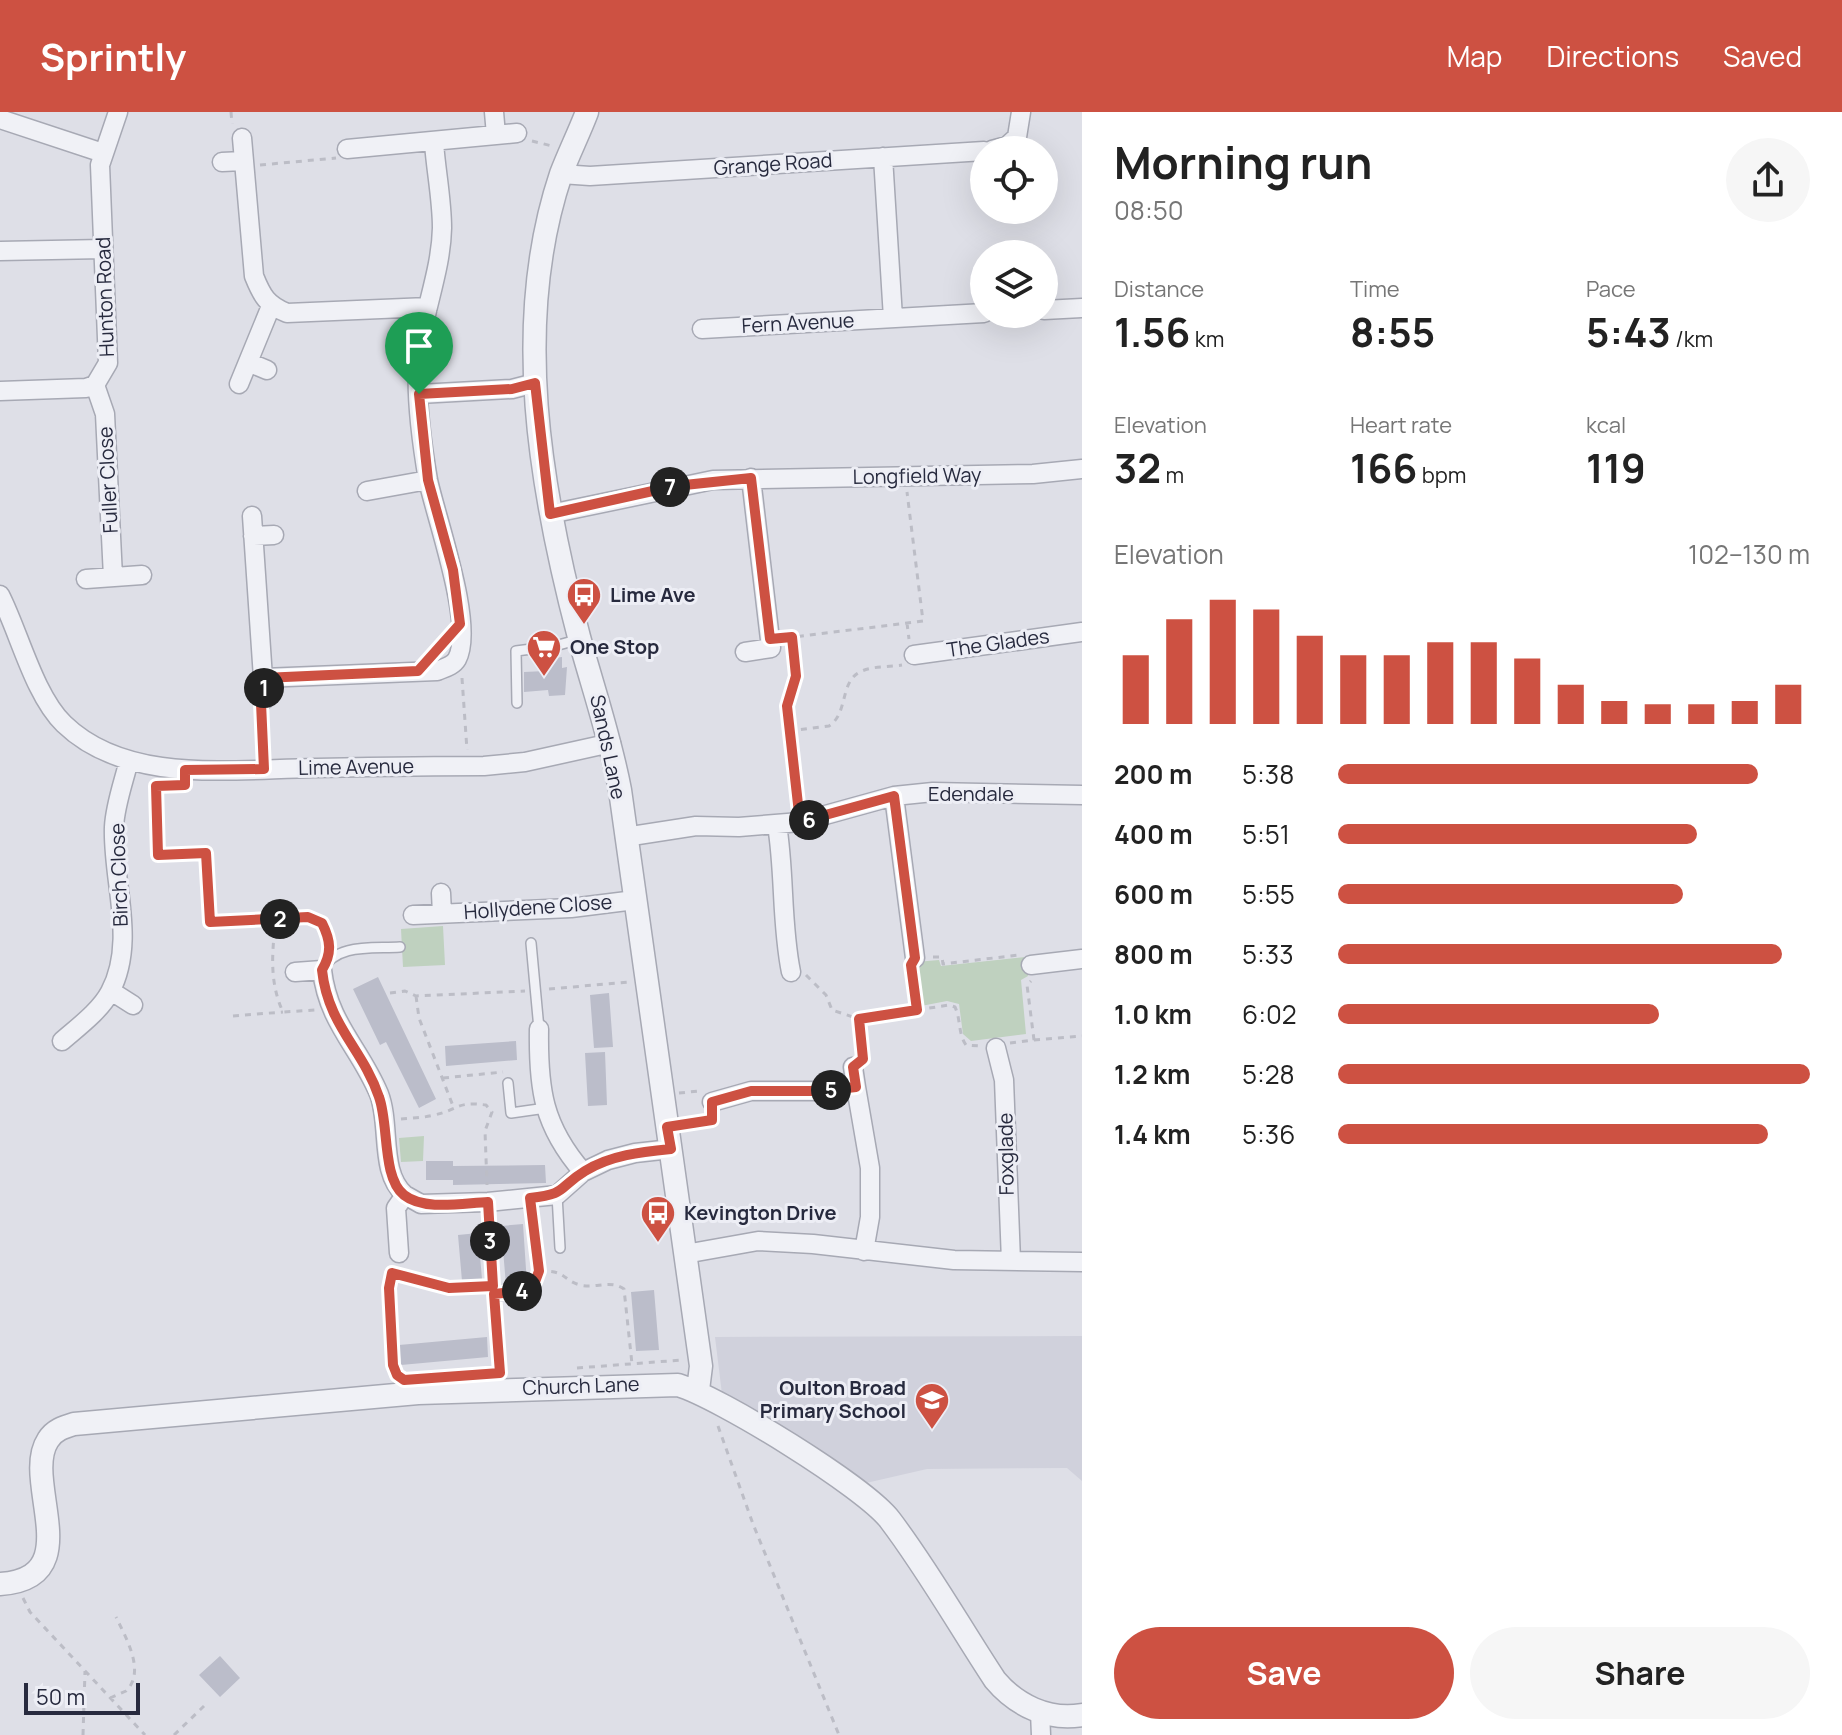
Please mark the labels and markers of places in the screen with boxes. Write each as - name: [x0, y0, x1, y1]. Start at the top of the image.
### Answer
- pin: [385, 312, 453, 394]
- pin: 7: [650, 467, 690, 507]
- bus stop icon: Lime Ave: [565, 576, 603, 626]
- place label: Lime Ave: [610, 581, 695, 608]
- supermarket icon: One Stop: [525, 628, 563, 678]
- place label: One Stop: [570, 633, 659, 660]
- pin: 1: [244, 668, 284, 708]
- pin: 6: [789, 800, 829, 840]
- pin: 2: [260, 899, 300, 939]
- pin: 5: [811, 1070, 851, 1110]
- bus stop icon: Kevington Drive: [639, 1194, 677, 1244]
- place label: Kevington Drive: [684, 1199, 837, 1226]
- pin: 3: [470, 1221, 510, 1261]
- pin: 4: [502, 1271, 542, 1311]
- place label: Oulton Broad Primary School: [760, 1374, 906, 1424]
- school or university icon: Oulton Broad Primary School: [913, 1381, 951, 1431]

